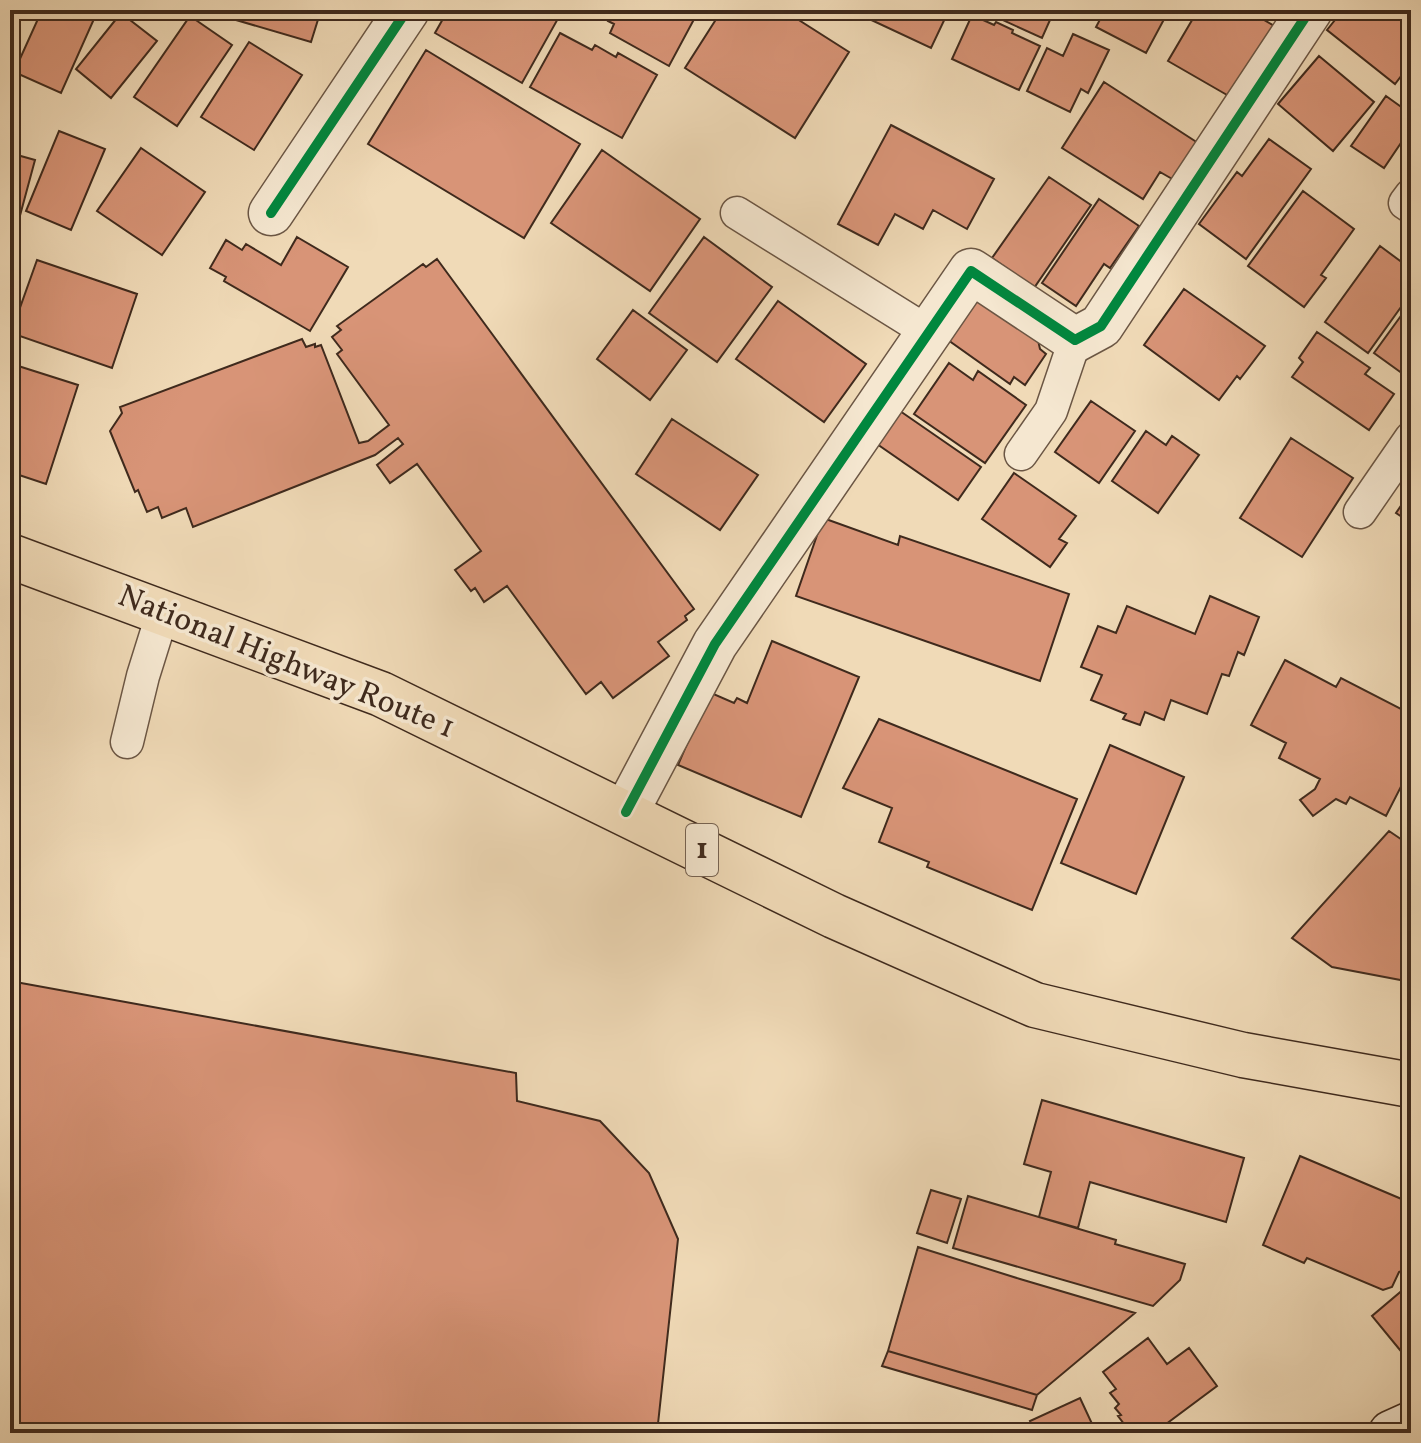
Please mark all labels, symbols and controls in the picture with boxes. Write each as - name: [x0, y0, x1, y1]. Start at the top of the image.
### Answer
- street label: National Highway Route 1: [111, 575, 461, 751]
- road number: 1: [686, 824, 718, 876]

